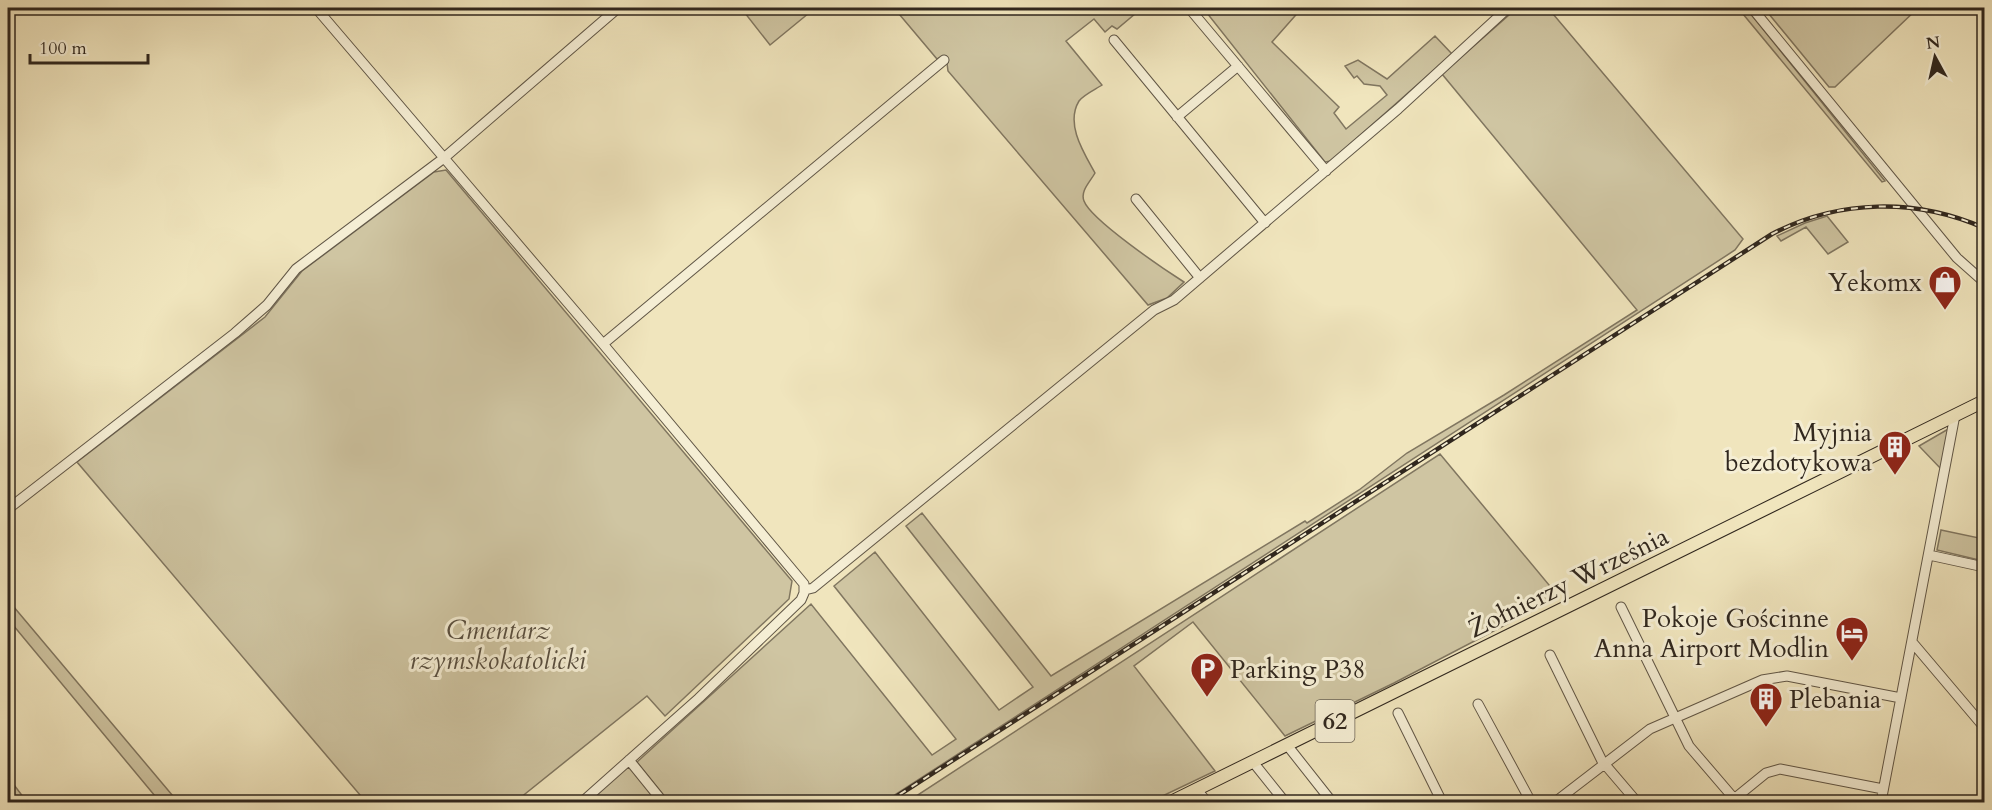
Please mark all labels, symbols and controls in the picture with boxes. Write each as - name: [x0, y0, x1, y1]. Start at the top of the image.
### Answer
- scale bar: [30, 27, 148, 65]
- north arrow: [1905, 27, 1965, 87]
- text: N: [1925, 31, 1942, 55]
- text: 100 m: [39, 36, 87, 61]
- shop icon: Yekomx: [1927, 264, 1963, 311]
- place label: Yekomx: [1828, 265, 1922, 300]
- place label: Myjnia bezdotykowa: [1725, 415, 1872, 480]
- building icon: Myjnia bezdotykowa: [1877, 429, 1913, 476]
- street label: Żołnierzy Września: [1462, 519, 1674, 646]
- place label: Pokoje Gościnne Anna Airport Modlin: [1594, 601, 1829, 666]
- park label: Cmentarz rzymskokatolicki: [410, 613, 587, 678]
- hotel icon: Pokoje Gościnne Anna Airport Modlin: [1834, 615, 1870, 662]
- parking icon: Parking P38: [1189, 651, 1225, 698]
- place label: Parking P38: [1230, 652, 1366, 687]
- building icon: Plebania: [1748, 681, 1784, 728]
- place label: Plebania: [1789, 682, 1881, 717]
- road number: 62: [1316, 700, 1354, 742]

